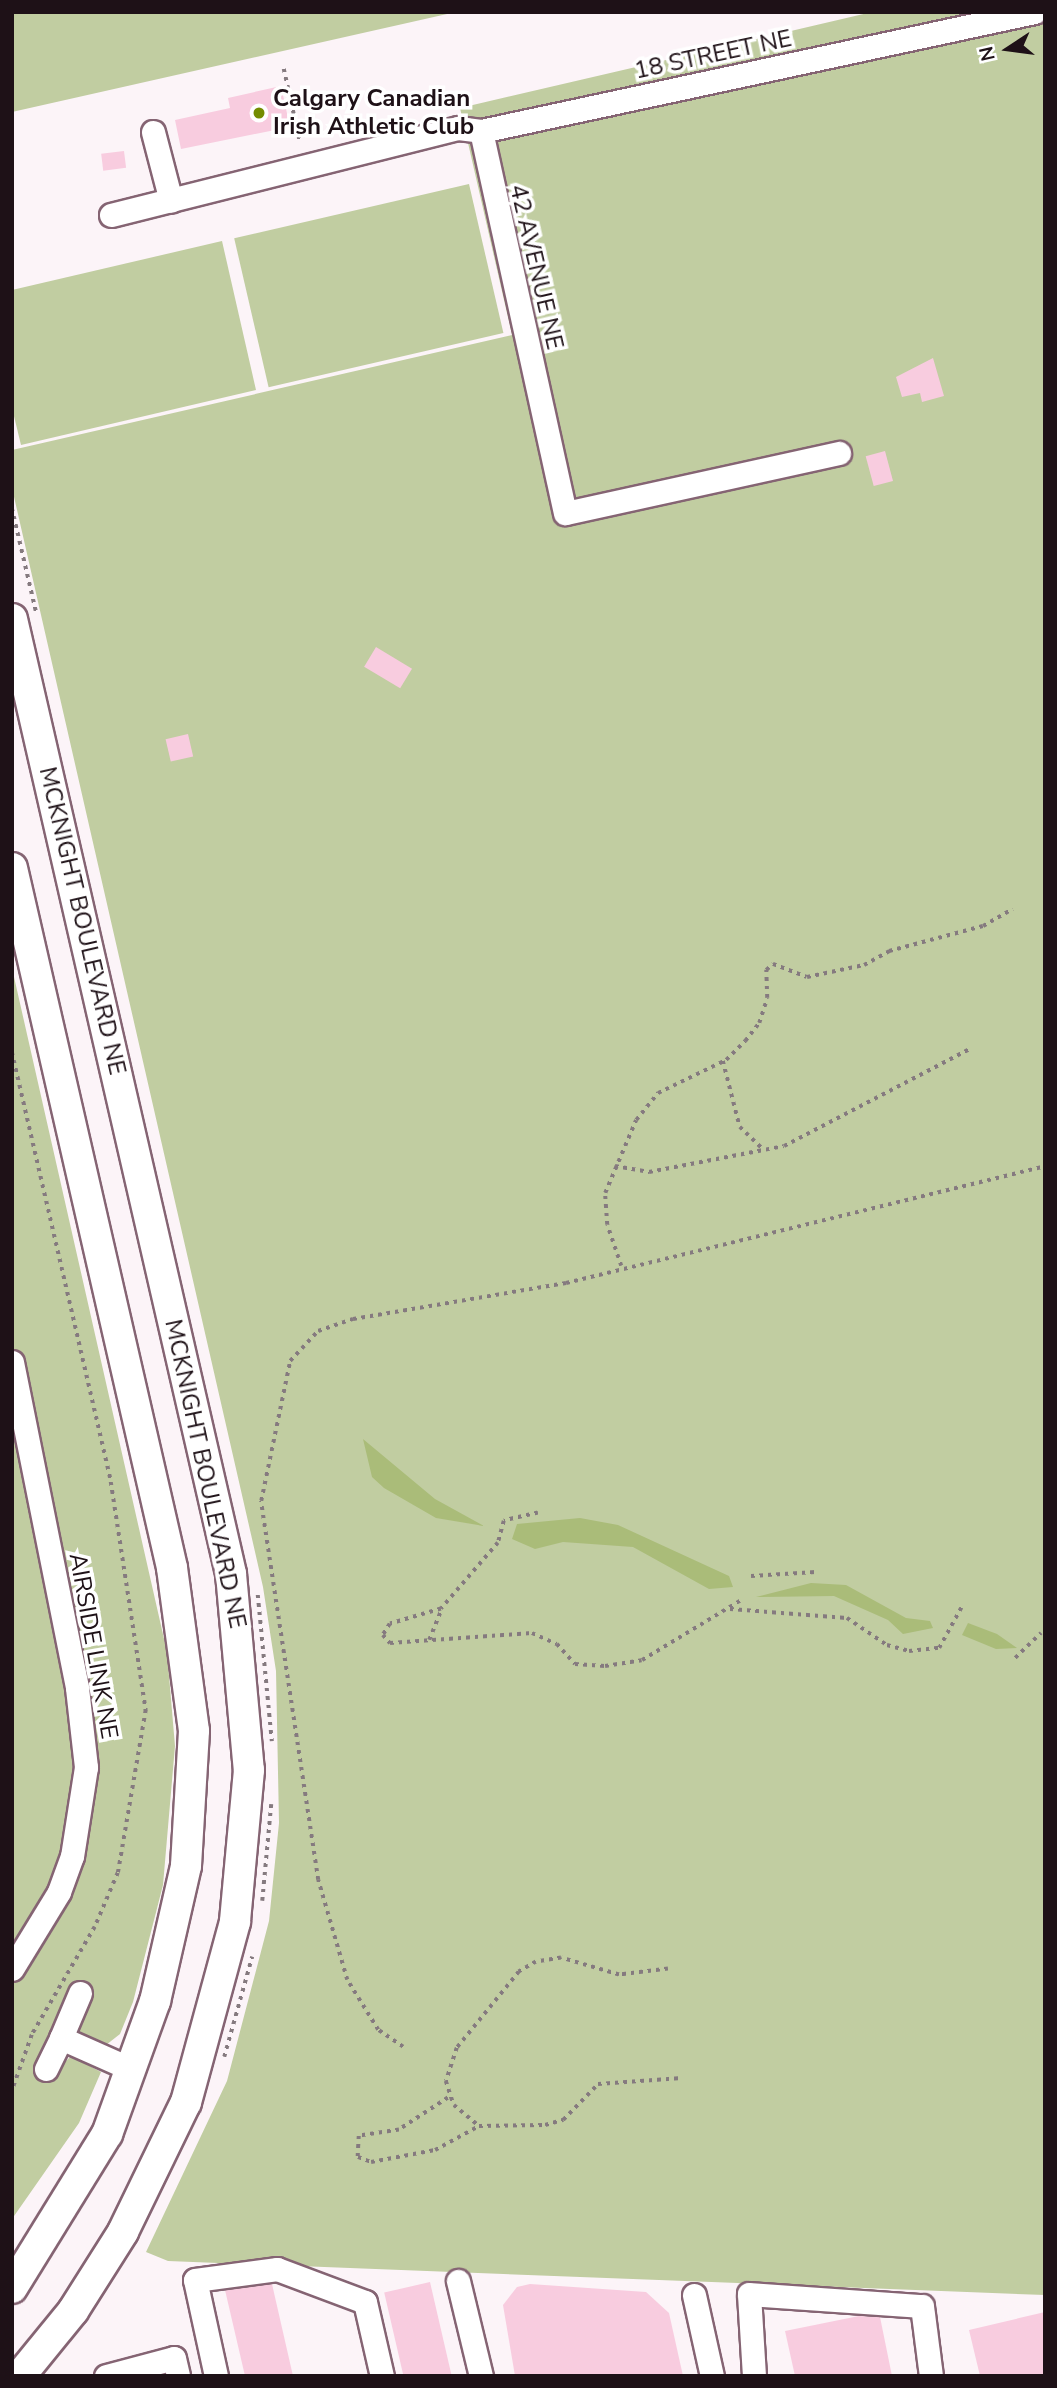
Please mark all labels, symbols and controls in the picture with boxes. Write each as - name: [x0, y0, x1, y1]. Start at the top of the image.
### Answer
- north arrow: [973, 14, 1043, 84]
- street label: 18 STREET NE: [632, 24, 794, 86]
- text: N: [973, 44, 1002, 64]
- place label: Calgary Canadian Irish Athletic Club: [273, 85, 474, 141]
- marker: Calgary Canadian Irish Athletic Club: [251, 105, 267, 121]
- street label: 42 AVENUE NE: [503, 182, 569, 352]
- street label: MCKNIGHT BOULEVARD NE: [32, 764, 132, 1078]
- street label: MCKNIGHT BOULEVARD NE: [158, 1317, 252, 1631]
- street label: AIRSIDE LINK NE: [62, 1551, 124, 1741]

